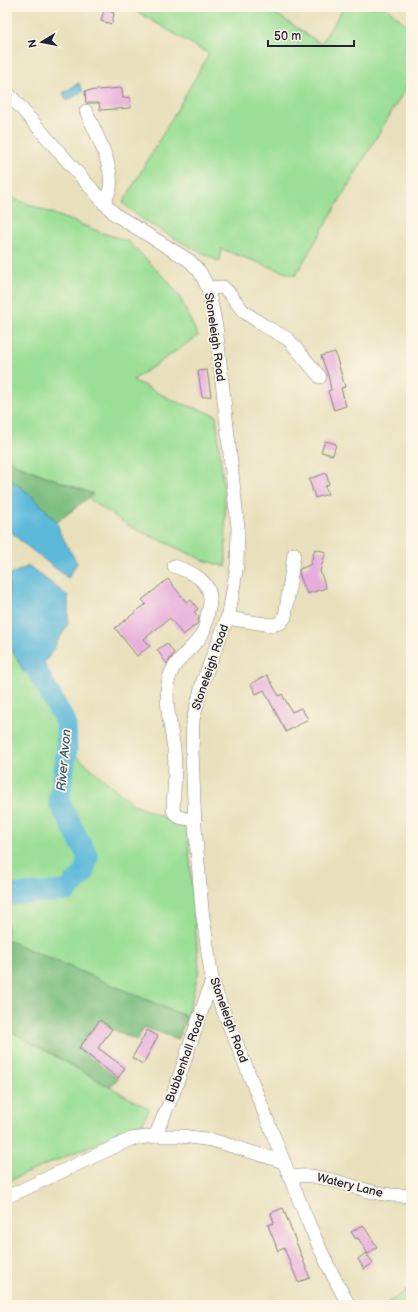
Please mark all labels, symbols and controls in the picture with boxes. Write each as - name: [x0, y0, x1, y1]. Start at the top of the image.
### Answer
- north arrow: [22, 22, 62, 62]
- scale bar: [268, 22, 354, 48]
- text: 50 m: [274, 29, 301, 44]
- text: N: [26, 38, 40, 49]
- street label: Stoneleigh Road: [201, 292, 228, 383]
- street label: Stoneleigh Road: [189, 622, 232, 712]
- water label: River Avon: [53, 728, 75, 792]
- street label: Stoneleigh Road: [206, 975, 251, 1065]
- street label: Bubbenhall Road: [162, 1012, 209, 1105]
- street label: Watery Lane: [315, 1170, 384, 1201]

